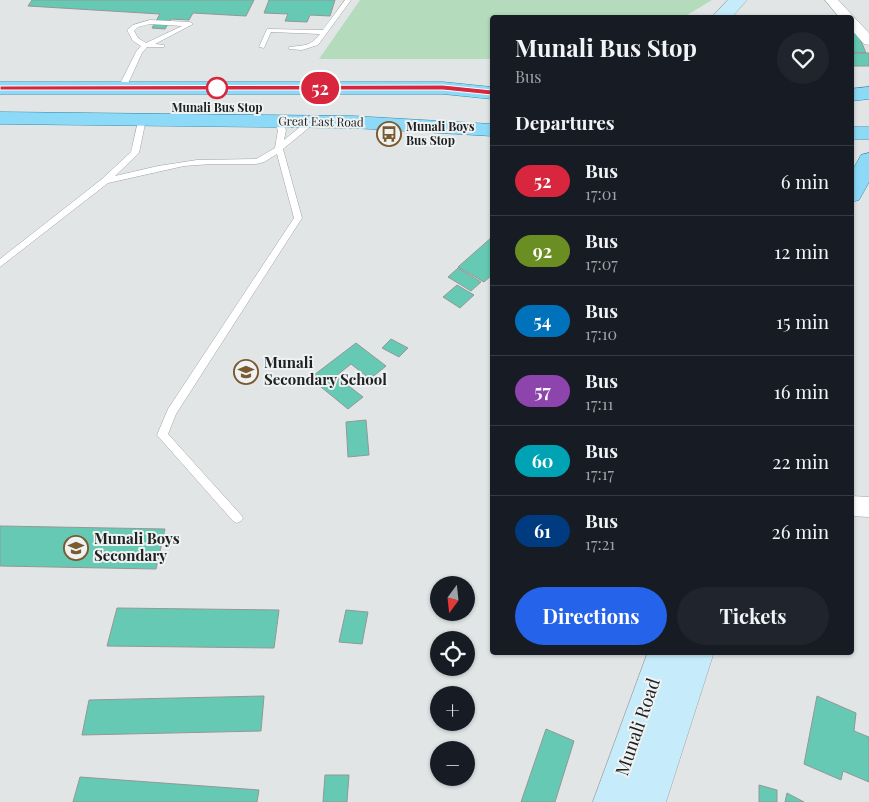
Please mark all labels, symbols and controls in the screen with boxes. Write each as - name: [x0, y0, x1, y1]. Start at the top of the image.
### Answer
- text: Munali Bus Stop: [515, 31, 697, 63]
- button: heart: [777, 32, 829, 84]
- text: Bus: [515, 66, 541, 87]
- line badge: 52: [298, 72, 342, 104]
- text: 52: [311, 76, 329, 100]
- marker: Munali Bus Stop: [206, 77, 228, 99]
- place label: Munali Bus Stop: [172, 99, 263, 115]
- text: Departures: [515, 109, 615, 135]
- street label: Great East Road: [278, 112, 364, 130]
- place label: Munali Boys Bus Stop: [406, 118, 475, 148]
- bus stop icon: Munali Boys Bus Stop: [376, 121, 402, 147]
- text: Bus: [585, 157, 618, 183]
- text: 6 min: [781, 168, 829, 194]
- text: 52: [534, 169, 551, 193]
- text: 17:01: [585, 183, 617, 204]
- text: Bus: [585, 227, 618, 253]
- text: 12 min: [774, 238, 829, 264]
- text: 92: [533, 239, 552, 263]
- text: 17:07: [585, 253, 618, 274]
- text: Bus: [585, 297, 618, 323]
- text: 15 min: [776, 308, 829, 334]
- text: 54: [534, 309, 551, 333]
- text: 17:10: [585, 323, 617, 344]
- place label: Munali Secondary School: [264, 352, 387, 389]
- school or university icon: Munali Secondary School: [233, 359, 259, 385]
- text: Bus: [585, 367, 618, 393]
- text: 16 min: [774, 378, 829, 404]
- text: 57: [534, 379, 551, 403]
- text: 17:11: [585, 393, 614, 414]
- text: Bus: [585, 437, 618, 463]
- text: 22 min: [772, 448, 829, 474]
- text: 60: [532, 449, 553, 473]
- text: 17:17: [585, 463, 614, 484]
- text: Bus: [585, 507, 618, 533]
- text: 26 min: [772, 518, 829, 544]
- text: 61: [534, 519, 551, 543]
- place label: Munali Boys Secondary: [94, 528, 180, 565]
- text: 17:21: [585, 533, 615, 554]
- school or university icon: Munali Boys Secondary: [63, 535, 89, 561]
- north arrow: [430, 576, 475, 621]
- map controls: [430, 576, 475, 786]
- button: Directions: [515, 587, 667, 645]
- button: Tickets: [677, 587, 829, 645]
- button: locate: [430, 631, 475, 676]
- street label: Munali Road: [609, 674, 665, 779]
- button: +: [430, 686, 475, 731]
- button: −: [430, 741, 475, 786]

